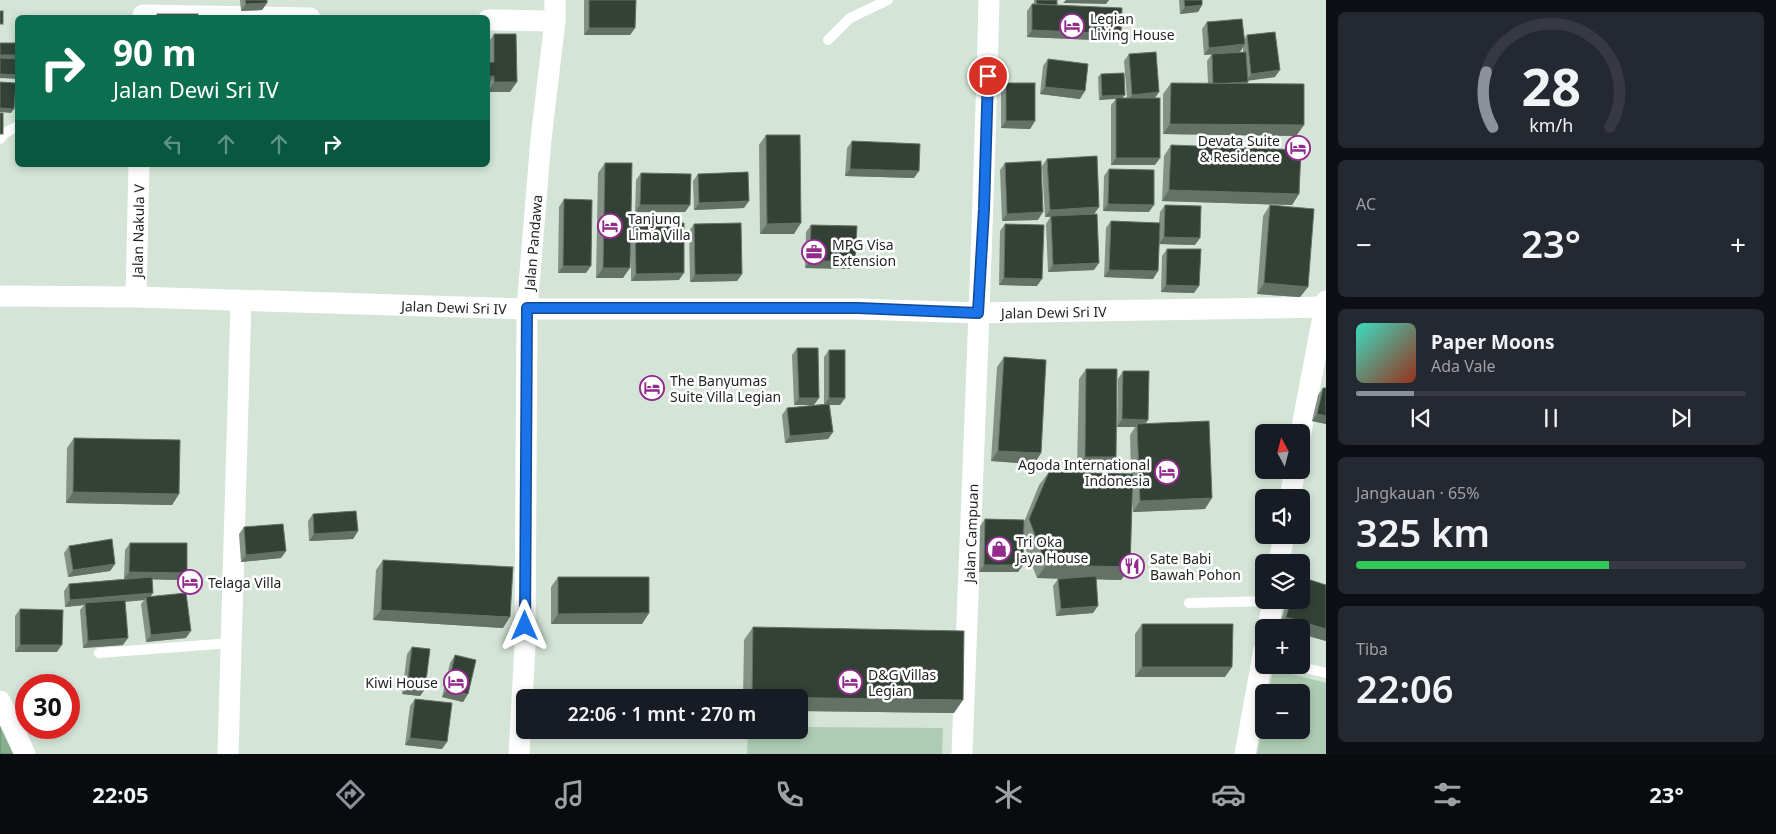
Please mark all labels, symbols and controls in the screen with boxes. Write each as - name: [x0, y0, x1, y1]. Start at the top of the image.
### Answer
- place label: Legian Living House: [1090, 9, 1175, 44]
- hotel icon: Legian Living House: [1059, 13, 1085, 39]
- text: 90 m: [113, 29, 196, 76]
- icon: right: [30, 35, 95, 100]
- text: 28: [1521, 50, 1581, 121]
- pin: [967, 55, 1009, 97]
- icon: arrive: [974, 62, 1002, 90]
- text: Jalan Dewi Sri IV: [113, 74, 279, 104]
- text: km/h: [1529, 113, 1573, 137]
- icon: left: [159, 130, 187, 158]
- icon: ahead: [212, 130, 240, 158]
- icon: ahead: [265, 130, 293, 158]
- icon: right: [318, 130, 346, 158]
- place label: Devata Suite & Residence: [1198, 131, 1280, 166]
- hotel icon: Devata Suite & Residence: [1285, 135, 1311, 161]
- street label: Jalan Nakula V: [127, 183, 148, 280]
- text: AC: [1356, 193, 1376, 215]
- street label: Jalan Pandawa: [519, 194, 546, 293]
- place label: Tanjung Lima Villa: [628, 209, 691, 244]
- hotel icon: Tanjung Lima Villa: [597, 213, 623, 239]
- text: 23°: [1521, 217, 1581, 269]
- text: −: [1356, 225, 1372, 263]
- text: +: [1730, 225, 1746, 263]
- place label: MPG Visa Extension: [832, 235, 896, 270]
- office icon: MPG Visa Extension: [801, 239, 827, 265]
- street label: Jalan Dewi Sri IV: [399, 296, 507, 318]
- street label: Jalan Dewi Sri IV: [999, 301, 1107, 322]
- text: Paper Moons: [1431, 329, 1555, 355]
- text: Ada Vale: [1431, 355, 1496, 377]
- place label: The Banyumas Suite Villa Legian: [670, 371, 781, 406]
- hotel icon: The Banyumas Suite Villa Legian: [639, 375, 665, 401]
- icon: previous: [1407, 404, 1435, 432]
- icon: pause: [1537, 404, 1565, 432]
- icon: next: [1667, 404, 1695, 432]
- north arrow: [1255, 424, 1310, 479]
- map controls: [1255, 424, 1310, 739]
- place label: Agoda International Indonesia: [1018, 455, 1150, 490]
- hotel icon: Agoda International Indonesia: [1154, 459, 1180, 485]
- text: Jangkauan · 65%: [1356, 482, 1480, 504]
- street label: Jalan Campuan: [959, 483, 982, 585]
- button: sound: [1255, 489, 1310, 544]
- text: 325 km: [1356, 506, 1490, 558]
- place label: Tri Oka Jaya House: [1014, 532, 1089, 567]
- shop icon: Tri Oka Jaya House: [986, 536, 1012, 562]
- place label: Sate Babi Bawah Pohon: [1150, 549, 1241, 584]
- restaurant icon: Sate Babi Bawah Pohon: [1119, 553, 1145, 579]
- button: layers: [1255, 554, 1310, 609]
- hotel icon: Telaga Villa: [177, 569, 203, 595]
- place label: Telaga Villa: [208, 573, 281, 592]
- position arrow: [498, 599, 550, 651]
- button: +: [1255, 619, 1310, 674]
- text: Tiba: [1356, 638, 1388, 660]
- text: 22:06: [1356, 662, 1453, 714]
- place label: D&G Villas Legian: [868, 665, 936, 700]
- hotel icon: Kiwi House: [443, 669, 469, 695]
- hotel icon: D&G Villas Legian: [837, 669, 863, 695]
- place label: Kiwi House: [365, 673, 438, 692]
- speed limit sign: 30: [15, 674, 80, 739]
- button: −: [1255, 684, 1310, 739]
- text: 22:06 · 1 mnt · 270 m: [568, 701, 756, 727]
- icon: directions: [333, 777, 368, 812]
- icon: music: [552, 777, 587, 812]
- icon: phone: [772, 777, 807, 812]
- icon: climate: [991, 777, 1026, 812]
- icon: car: [1211, 777, 1246, 812]
- icon: filters: [1430, 777, 1465, 812]
- text: 22:05: [92, 779, 149, 809]
- text: 23°: [1649, 779, 1684, 809]

